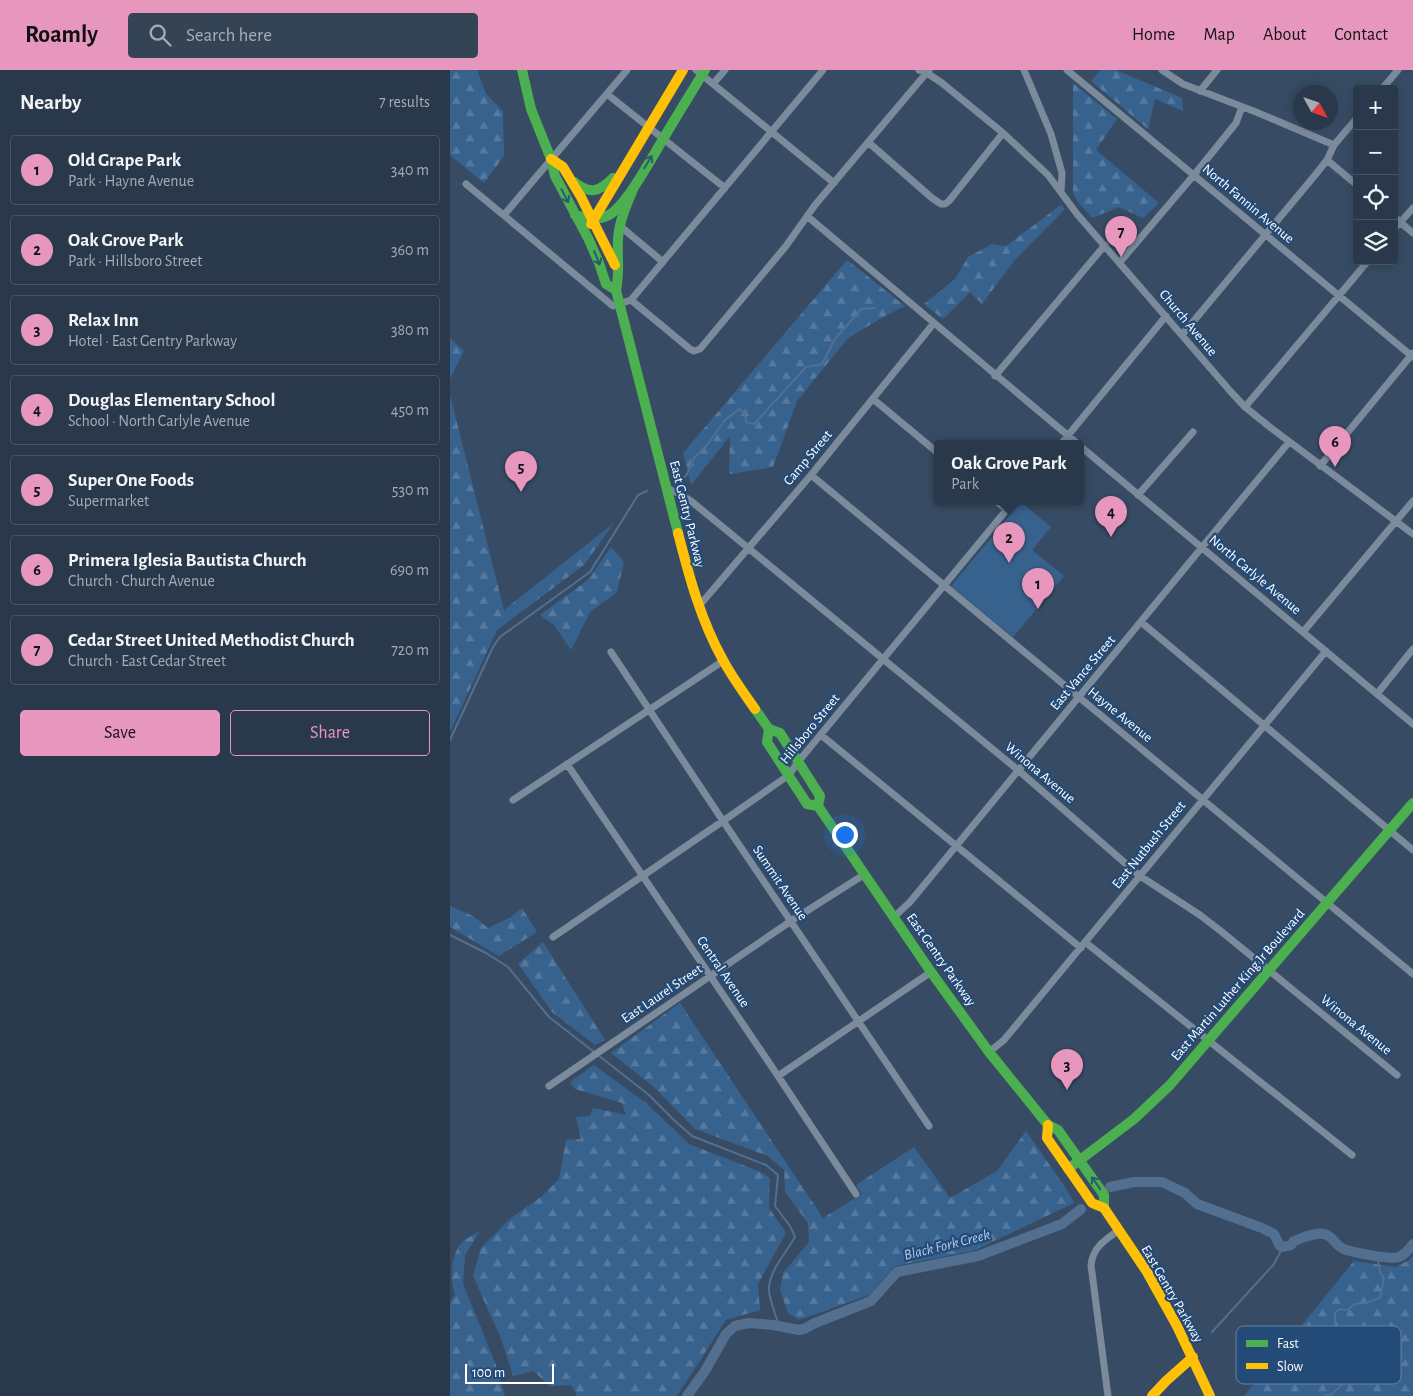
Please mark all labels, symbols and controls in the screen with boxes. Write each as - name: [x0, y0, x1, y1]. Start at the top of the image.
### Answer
- search box: [128, 13, 478, 58]
- icon: search: [146, 21, 174, 49]
- text: Roamly: [25, 23, 98, 47]
- text: Search here: [186, 26, 272, 45]
- text: Home: [1132, 26, 1175, 44]
- text: Map: [1203, 26, 1235, 44]
- text: About: [1263, 26, 1306, 44]
- text: Contact: [1334, 26, 1388, 44]
- north arrow: [1293, 85, 1338, 130]
- map controls: [1353, 85, 1398, 265]
- button: +: [1353, 85, 1398, 130]
- text: Nearby: [20, 92, 81, 113]
- text: 7 results: [379, 94, 430, 110]
- button: −: [1353, 130, 1398, 175]
- text: Old Grape Park: [68, 151, 181, 170]
- one-way arrow: [644, 156, 654, 170]
- text: 1: [34, 162, 40, 178]
- text: 340 m: [391, 162, 429, 178]
- street label: North Fannin Avenue: [1200, 162, 1296, 246]
- text: Park · Hayne Avenue: [68, 173, 194, 189]
- button: locate: [1353, 175, 1398, 220]
- one-way arrow: [560, 188, 570, 203]
- pin: 7: [1105, 216, 1137, 257]
- button: layers: [1353, 220, 1398, 265]
- text: Oak Grove Park: [68, 231, 183, 250]
- text: 2: [33, 242, 41, 258]
- text: 360 m: [391, 242, 429, 258]
- one-way arrow: [592, 250, 602, 265]
- text: Park · Hillsboro Street: [68, 253, 202, 269]
- street label: Church Avenue: [1156, 287, 1220, 359]
- text: Relax Inn: [68, 311, 139, 330]
- text: 3: [34, 322, 40, 338]
- text: 380 m: [391, 322, 429, 338]
- text: Hotel · East Gentry Parkway: [68, 333, 237, 349]
- text: Douglas Elementary School: [68, 391, 275, 410]
- text: 4: [33, 402, 41, 418]
- text: 450 m: [391, 402, 429, 418]
- text: School · North Carlyle Avenue: [68, 413, 250, 429]
- pin: 6: [1319, 426, 1351, 467]
- street label: Camp Street: [781, 427, 835, 488]
- popup: [934, 440, 1084, 505]
- pin: 5: [505, 451, 537, 492]
- text: Oak Grove Park: [951, 454, 1067, 473]
- street label: East Gentry Parkway: [667, 459, 707, 569]
- text: Super One Foods: [68, 471, 194, 490]
- text: Park: [951, 476, 979, 492]
- text: 5: [34, 482, 40, 498]
- text: 530 m: [392, 482, 429, 498]
- text: Supermarket: [68, 493, 149, 509]
- pin: 4: [1095, 496, 1127, 537]
- pin: 2: [993, 522, 1025, 563]
- street label: North Carlyle Avenue: [1206, 533, 1304, 617]
- text: Primera Iglesia Bautista Church: [68, 551, 307, 570]
- text: 6: [33, 562, 41, 578]
- text: 690 m: [390, 562, 429, 578]
- pin: 1: [1022, 568, 1054, 609]
- text: Church · Church Avenue: [68, 573, 215, 589]
- text: Cedar Street United Methodist Church: [68, 631, 355, 650]
- street label: East Vance Street: [1048, 633, 1118, 713]
- text: 7: [34, 642, 40, 658]
- text: 720 m: [391, 642, 429, 658]
- text: Church · East Cedar Street: [68, 653, 226, 669]
- street label: Hayne Avenue: [1085, 685, 1155, 745]
- street label: Hillsboro Street: [778, 691, 843, 767]
- button: Save: [20, 710, 220, 756]
- button: Share: [230, 710, 430, 756]
- street label: Winona Avenue: [1002, 740, 1078, 806]
- street label: East Nutbush Street: [1110, 798, 1189, 891]
- your location: [832, 822, 858, 848]
- street label: Summit Avenue: [750, 843, 810, 923]
- street label: East Martin Luther King Jr Boulevard: [1169, 907, 1307, 1063]
- street label: East Gentry Parkway: [904, 911, 978, 1009]
- street label: Central Avenue: [694, 934, 752, 1010]
- street label: East Laurel Street: [619, 962, 705, 1026]
- street label: Winona Avenue: [1318, 992, 1394, 1058]
- pin: 3: [1051, 1049, 1083, 1090]
- one-way arrow: [1091, 1176, 1101, 1190]
- water label: Black Fork Creek: [902, 1227, 992, 1263]
- street label: East Gentry Parkway: [1138, 1243, 1206, 1345]
- legend: [1236, 1326, 1401, 1384]
- text: Fast: [1277, 1337, 1299, 1351]
- text: Slow: [1277, 1360, 1304, 1374]
- scale bar: [465, 1361, 554, 1384]
- text: 100 m: [472, 1366, 505, 1380]

